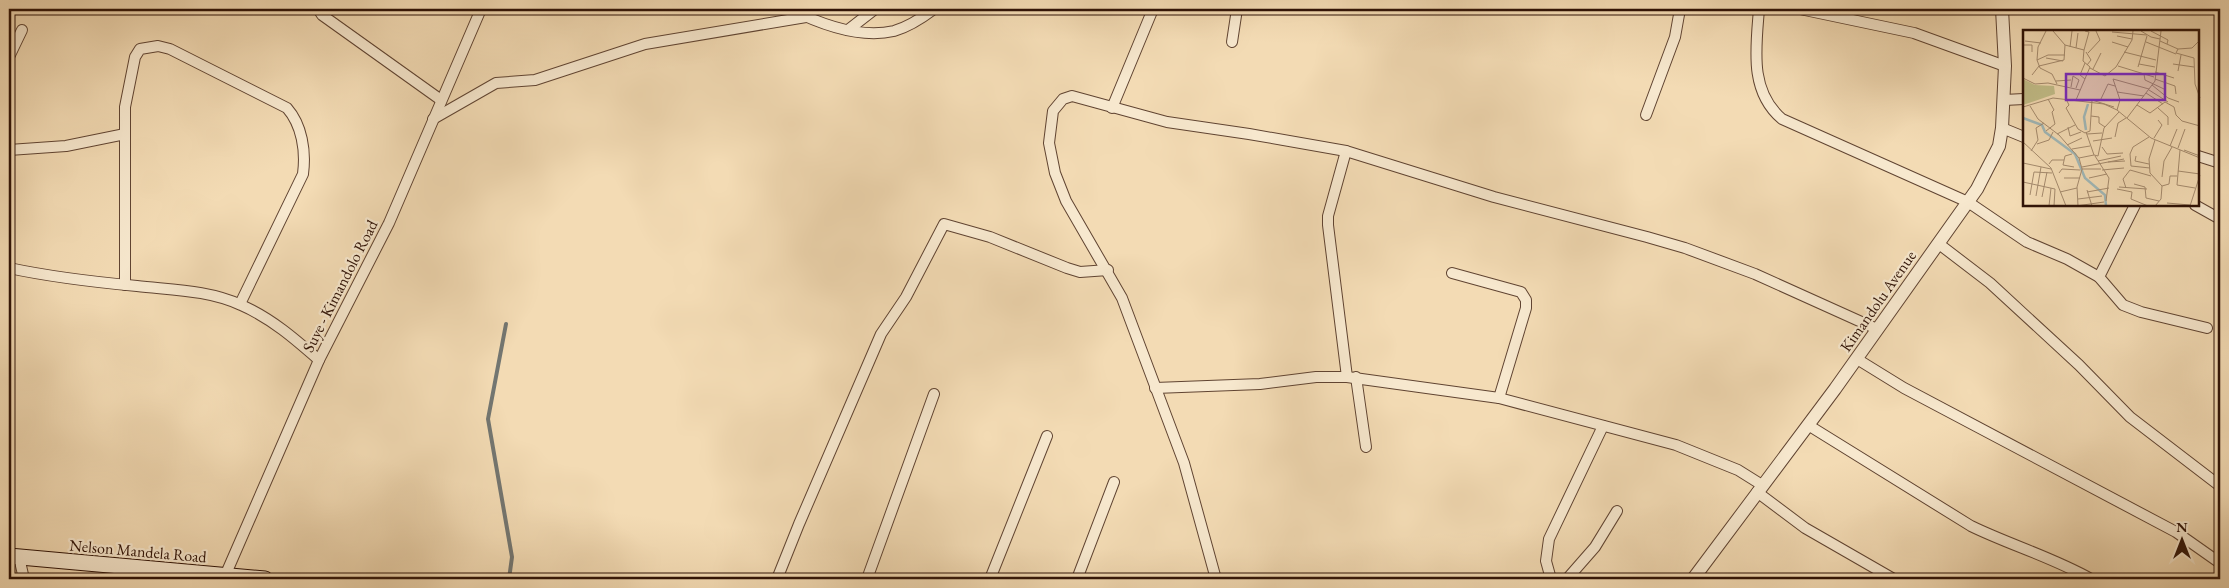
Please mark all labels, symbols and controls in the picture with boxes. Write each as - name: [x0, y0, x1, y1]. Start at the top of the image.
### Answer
- inset map: [2023, 30, 2199, 206]
- street label: Suye - Kimandolo Road: [298, 215, 383, 356]
- street label: Kimandolu Avenue: [1835, 246, 1921, 356]
- north arrow: [2156, 516, 2206, 566]
- text: N: [2176, 518, 2188, 536]
- street label: Nelson Mandela Road: [69, 535, 208, 568]

